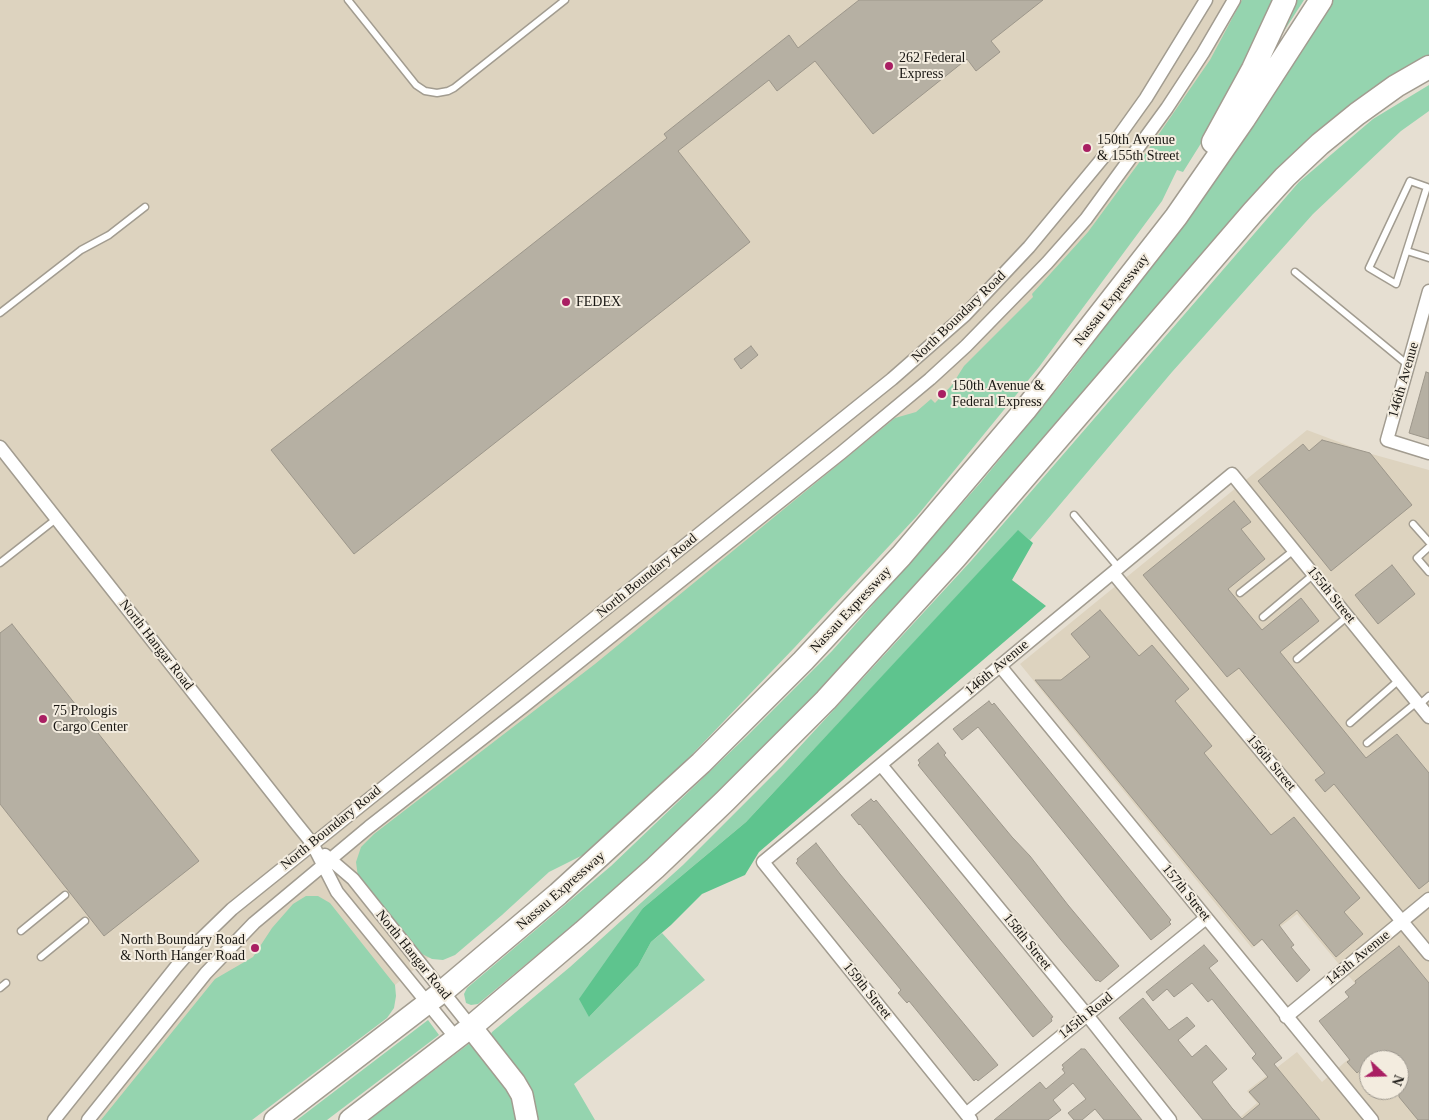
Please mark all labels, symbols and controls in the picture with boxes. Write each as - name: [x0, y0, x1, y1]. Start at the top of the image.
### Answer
- place label: 262 Federal Express: [899, 50, 965, 82]
- marker: 262 Federal Express: [883, 60, 895, 72]
- place label: 150th Avenue & 155th Street: [1097, 132, 1179, 164]
- marker: 150th Avenue & 155th Street: [1081, 142, 1093, 154]
- street label: Nassau Expressway: [1071, 251, 1153, 349]
- street label: North Boundary Road: [908, 268, 1010, 366]
- place label: FEDEX: [576, 294, 621, 310]
- marker: FEDEX: [560, 296, 572, 308]
- street label: 146th Avenue: [1385, 340, 1423, 420]
- place label: 150th Avenue & Federal Express: [952, 378, 1044, 411]
- marker: 150th Avenue & Federal Express: [936, 388, 948, 400]
- street label: North Boundary Road: [593, 530, 701, 622]
- street label: Nassau Expressway: [807, 563, 895, 657]
- street label: 155th Street: [1303, 563, 1359, 627]
- street label: North Hangar Road: [115, 596, 197, 694]
- street label: 146th Avenue: [962, 637, 1032, 699]
- place label: 75 Prologis Cargo Center: [53, 703, 128, 736]
- marker: 75 Prologis Cargo Center: [37, 713, 49, 725]
- street label: 156th Street: [1243, 732, 1299, 794]
- street label: North Boundary Road: [277, 782, 385, 874]
- street label: Nassau Expressway: [513, 848, 609, 934]
- street label: 157th Street: [1158, 861, 1214, 925]
- street label: North Hangar Road: [372, 907, 454, 1003]
- street label: 158th Street: [999, 910, 1055, 974]
- street label: 145th Avenue: [1322, 927, 1394, 989]
- place label: North Boundary Road & North Hanger Road: [120, 932, 245, 964]
- marker: North Boundary Road & North Hanger Road: [249, 942, 261, 954]
- street label: 159th Street: [839, 959, 895, 1023]
- street label: 145th Road: [1055, 989, 1117, 1043]
- north arrow: [1359, 1050, 1409, 1100]
- text: N: [1389, 1073, 1406, 1088]

